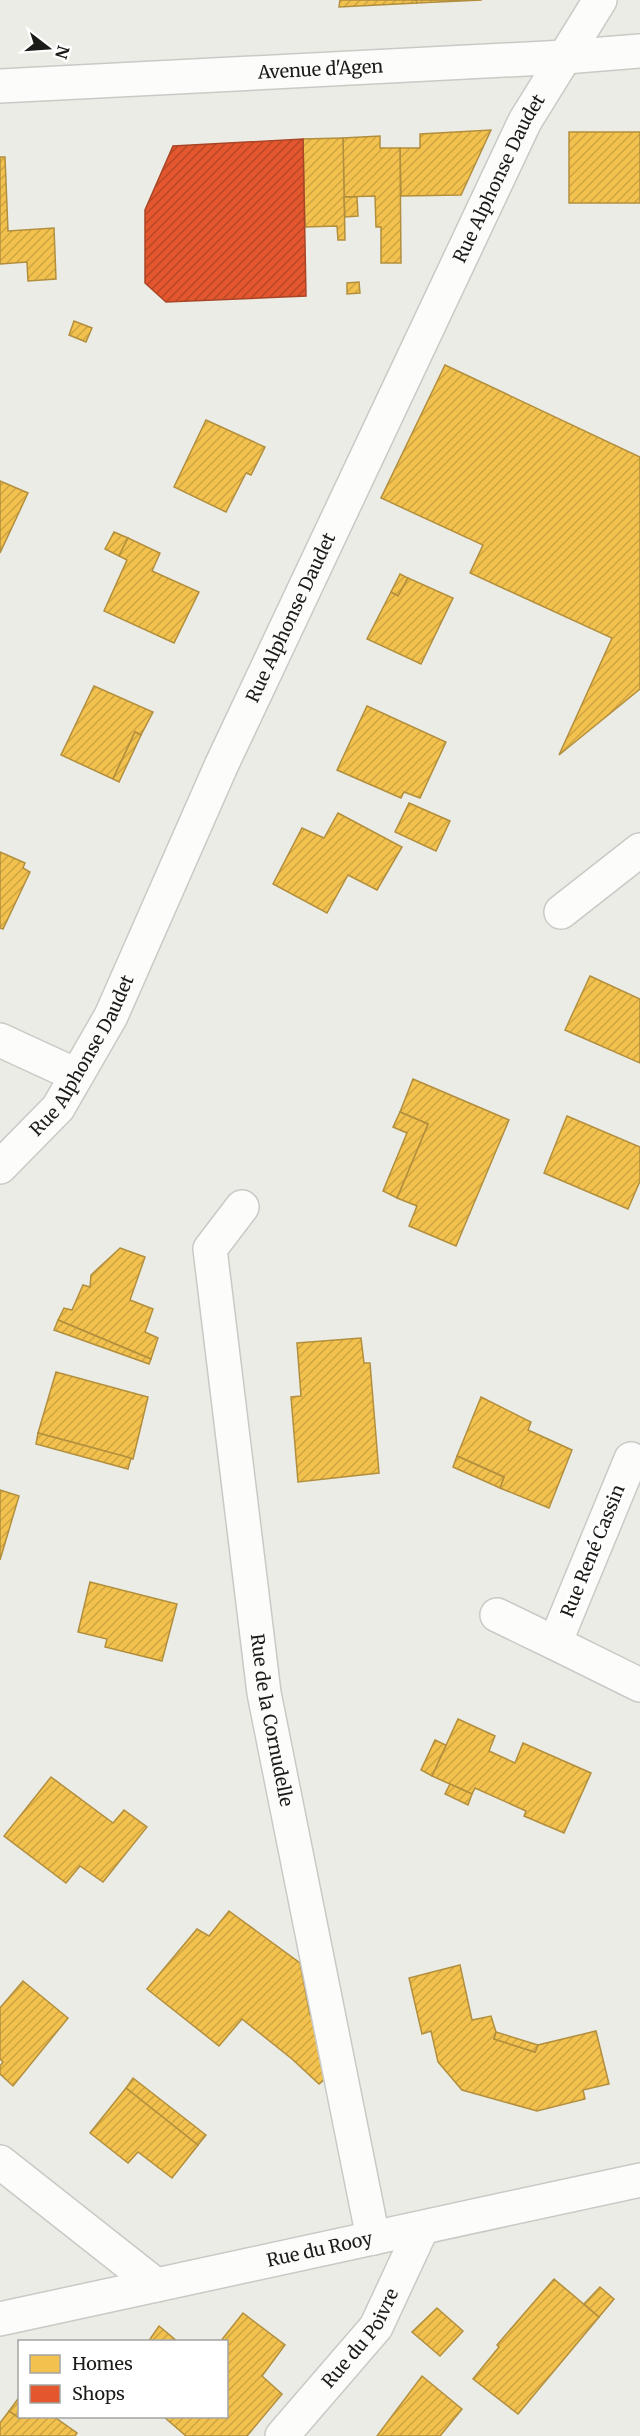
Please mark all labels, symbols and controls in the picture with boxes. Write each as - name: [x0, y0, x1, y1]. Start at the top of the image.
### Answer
- north arrow: [18, 18, 78, 78]
- text: N: [51, 43, 74, 62]
- street label: Avenue d'Agen: [256, 54, 384, 84]
- street label: Rue Alphonse Daudet: [448, 90, 550, 266]
- street label: Rue Alphonse Daudet: [241, 529, 340, 706]
- street label: Rue Alphonse Daudet: [25, 971, 139, 1141]
- street label: Rue René Cassin: [555, 1481, 630, 1621]
- street label: Rue de la Cornudelle: [246, 1632, 298, 1808]
- street label: Rue du Rooy: [264, 2226, 375, 2272]
- street label: Rue du Poivre: [317, 2285, 403, 2393]
- legend: [18, 2340, 228, 2418]
- text: Homes: [72, 2352, 133, 2375]
- text: Shops: [72, 2382, 125, 2405]

